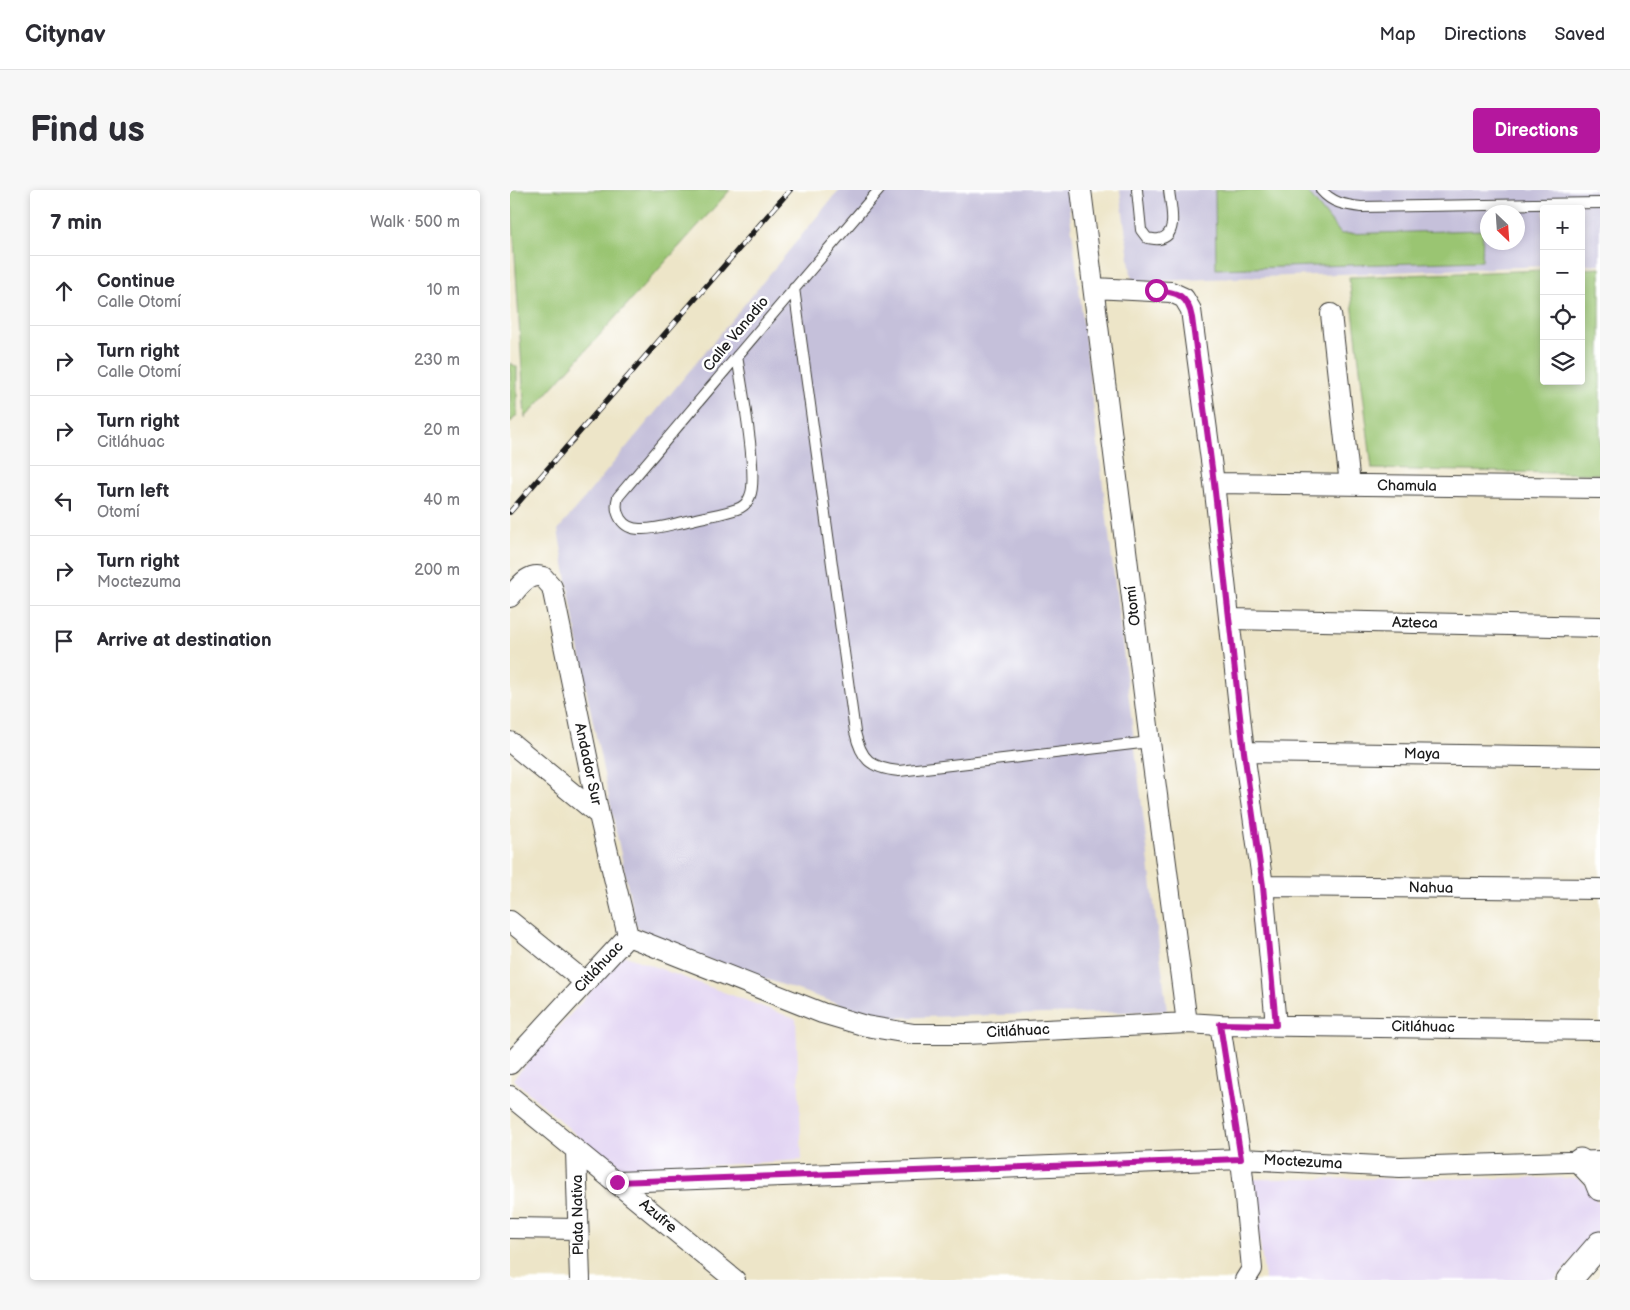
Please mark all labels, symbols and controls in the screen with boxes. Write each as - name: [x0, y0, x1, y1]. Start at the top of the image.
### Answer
- text: Citynav: [25, 20, 106, 49]
- text: Map: [1380, 24, 1416, 45]
- text: Directions: [1444, 24, 1526, 45]
- text: Saved: [1554, 24, 1605, 45]
- button: Directions: [1473, 108, 1600, 153]
- text: Find us: [30, 109, 145, 152]
- north arrow: [1480, 205, 1525, 250]
- map controls: [1540, 205, 1585, 385]
- button: +: [1540, 205, 1585, 250]
- text: 7 min: [50, 210, 102, 235]
- text: Walk · 500 m: [370, 213, 460, 232]
- button: −: [1540, 250, 1585, 295]
- text: Continue: [97, 270, 175, 293]
- icon: ahead: [50, 277, 78, 305]
- route start: [1145, 279, 1168, 302]
- text: 10 m: [427, 281, 460, 300]
- street label: Calle Vanadio: [699, 292, 773, 376]
- text: Calle Otomí: [97, 293, 181, 312]
- button: locate: [1540, 295, 1585, 340]
- text: Turn right: [97, 340, 180, 363]
- button: layers: [1540, 340, 1585, 385]
- icon: right: [50, 347, 78, 375]
- text: 230 m: [414, 351, 460, 370]
- text: Calle Otomí: [97, 363, 181, 382]
- text: Turn right: [97, 410, 180, 433]
- icon: right: [50, 417, 78, 445]
- text: 20 m: [424, 421, 460, 440]
- text: Citláhuac: [97, 433, 165, 452]
- street label: Chamula: [1377, 476, 1437, 496]
- text: Turn left: [97, 480, 169, 503]
- icon: left: [50, 487, 78, 515]
- text: 40 m: [423, 491, 460, 510]
- text: Otomí: [97, 503, 140, 522]
- text: Turn right: [97, 550, 180, 573]
- icon: right: [50, 557, 78, 585]
- text: 200 m: [414, 561, 460, 580]
- text: Moctezuma: [97, 573, 181, 592]
- street label: Otomí: [1121, 585, 1145, 627]
- street label: Azteca: [1392, 613, 1438, 633]
- icon: arrive: [50, 627, 78, 655]
- text: Arrive at destination: [97, 629, 272, 652]
- street label: Andador Sur: [570, 721, 606, 808]
- street label: Maya: [1404, 744, 1440, 764]
- street label: Nahua: [1408, 878, 1454, 898]
- street label: Citláhuac: [570, 937, 628, 997]
- street label: Citláhuac: [1391, 1017, 1455, 1037]
- street label: Citláhuac: [986, 1020, 1050, 1042]
- street label: Moctezuma: [1263, 1150, 1343, 1174]
- route end: [606, 1171, 629, 1194]
- street label: Plata Nativa: [568, 1174, 588, 1256]
- street label: Azufre: [635, 1195, 681, 1237]

